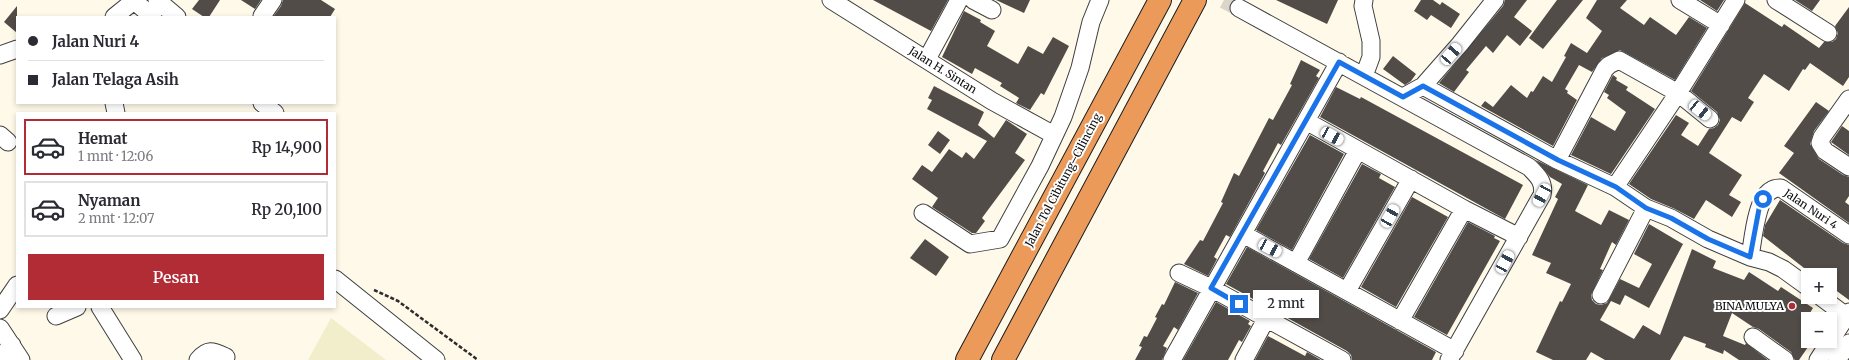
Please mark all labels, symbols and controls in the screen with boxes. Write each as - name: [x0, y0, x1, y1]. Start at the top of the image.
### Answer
- text: Jalan Nuri 4: [52, 32, 139, 51]
- car: [1439, 41, 1463, 67]
- street label: Jalan H. Sintan: [906, 43, 980, 97]
- text: Jalan Telaga Asih: [52, 70, 179, 89]
- car: [1687, 98, 1713, 122]
- street label: Jalan Tol Cibitung–Cilincing: [1021, 111, 1104, 250]
- car: [1319, 125, 1345, 147]
- icon: car: [30, 129, 66, 165]
- text: Hemat: [78, 129, 128, 148]
- text: Rp 14,900: [252, 138, 322, 157]
- text: 1 mnt · 12:06: [78, 148, 153, 165]
- car: [1531, 182, 1553, 208]
- street label: Jalan Nuri 4: [1781, 185, 1841, 232]
- route start: [1754, 190, 1772, 208]
- icon: car: [30, 191, 66, 227]
- text: Nyaman: [78, 191, 140, 210]
- text: Rp 20,100: [251, 200, 322, 219]
- car: [1379, 203, 1401, 229]
- text: 2 mnt · 12:07: [78, 210, 154, 227]
- car: [1257, 237, 1283, 259]
- car: [1494, 249, 1516, 275]
- button: Pesan: [28, 254, 324, 300]
- map controls: [1801, 268, 1837, 348]
- button: +: [1801, 268, 1837, 304]
- callout: 2 mnt: [1253, 290, 1319, 318]
- route end: [1230, 295, 1248, 313]
- text: 2 mnt: [1267, 295, 1305, 312]
- place label: BINA MULYA: [1715, 299, 1784, 313]
- marker: BINA MULYA: [1787, 301, 1797, 311]
- button: −: [1801, 312, 1837, 348]

